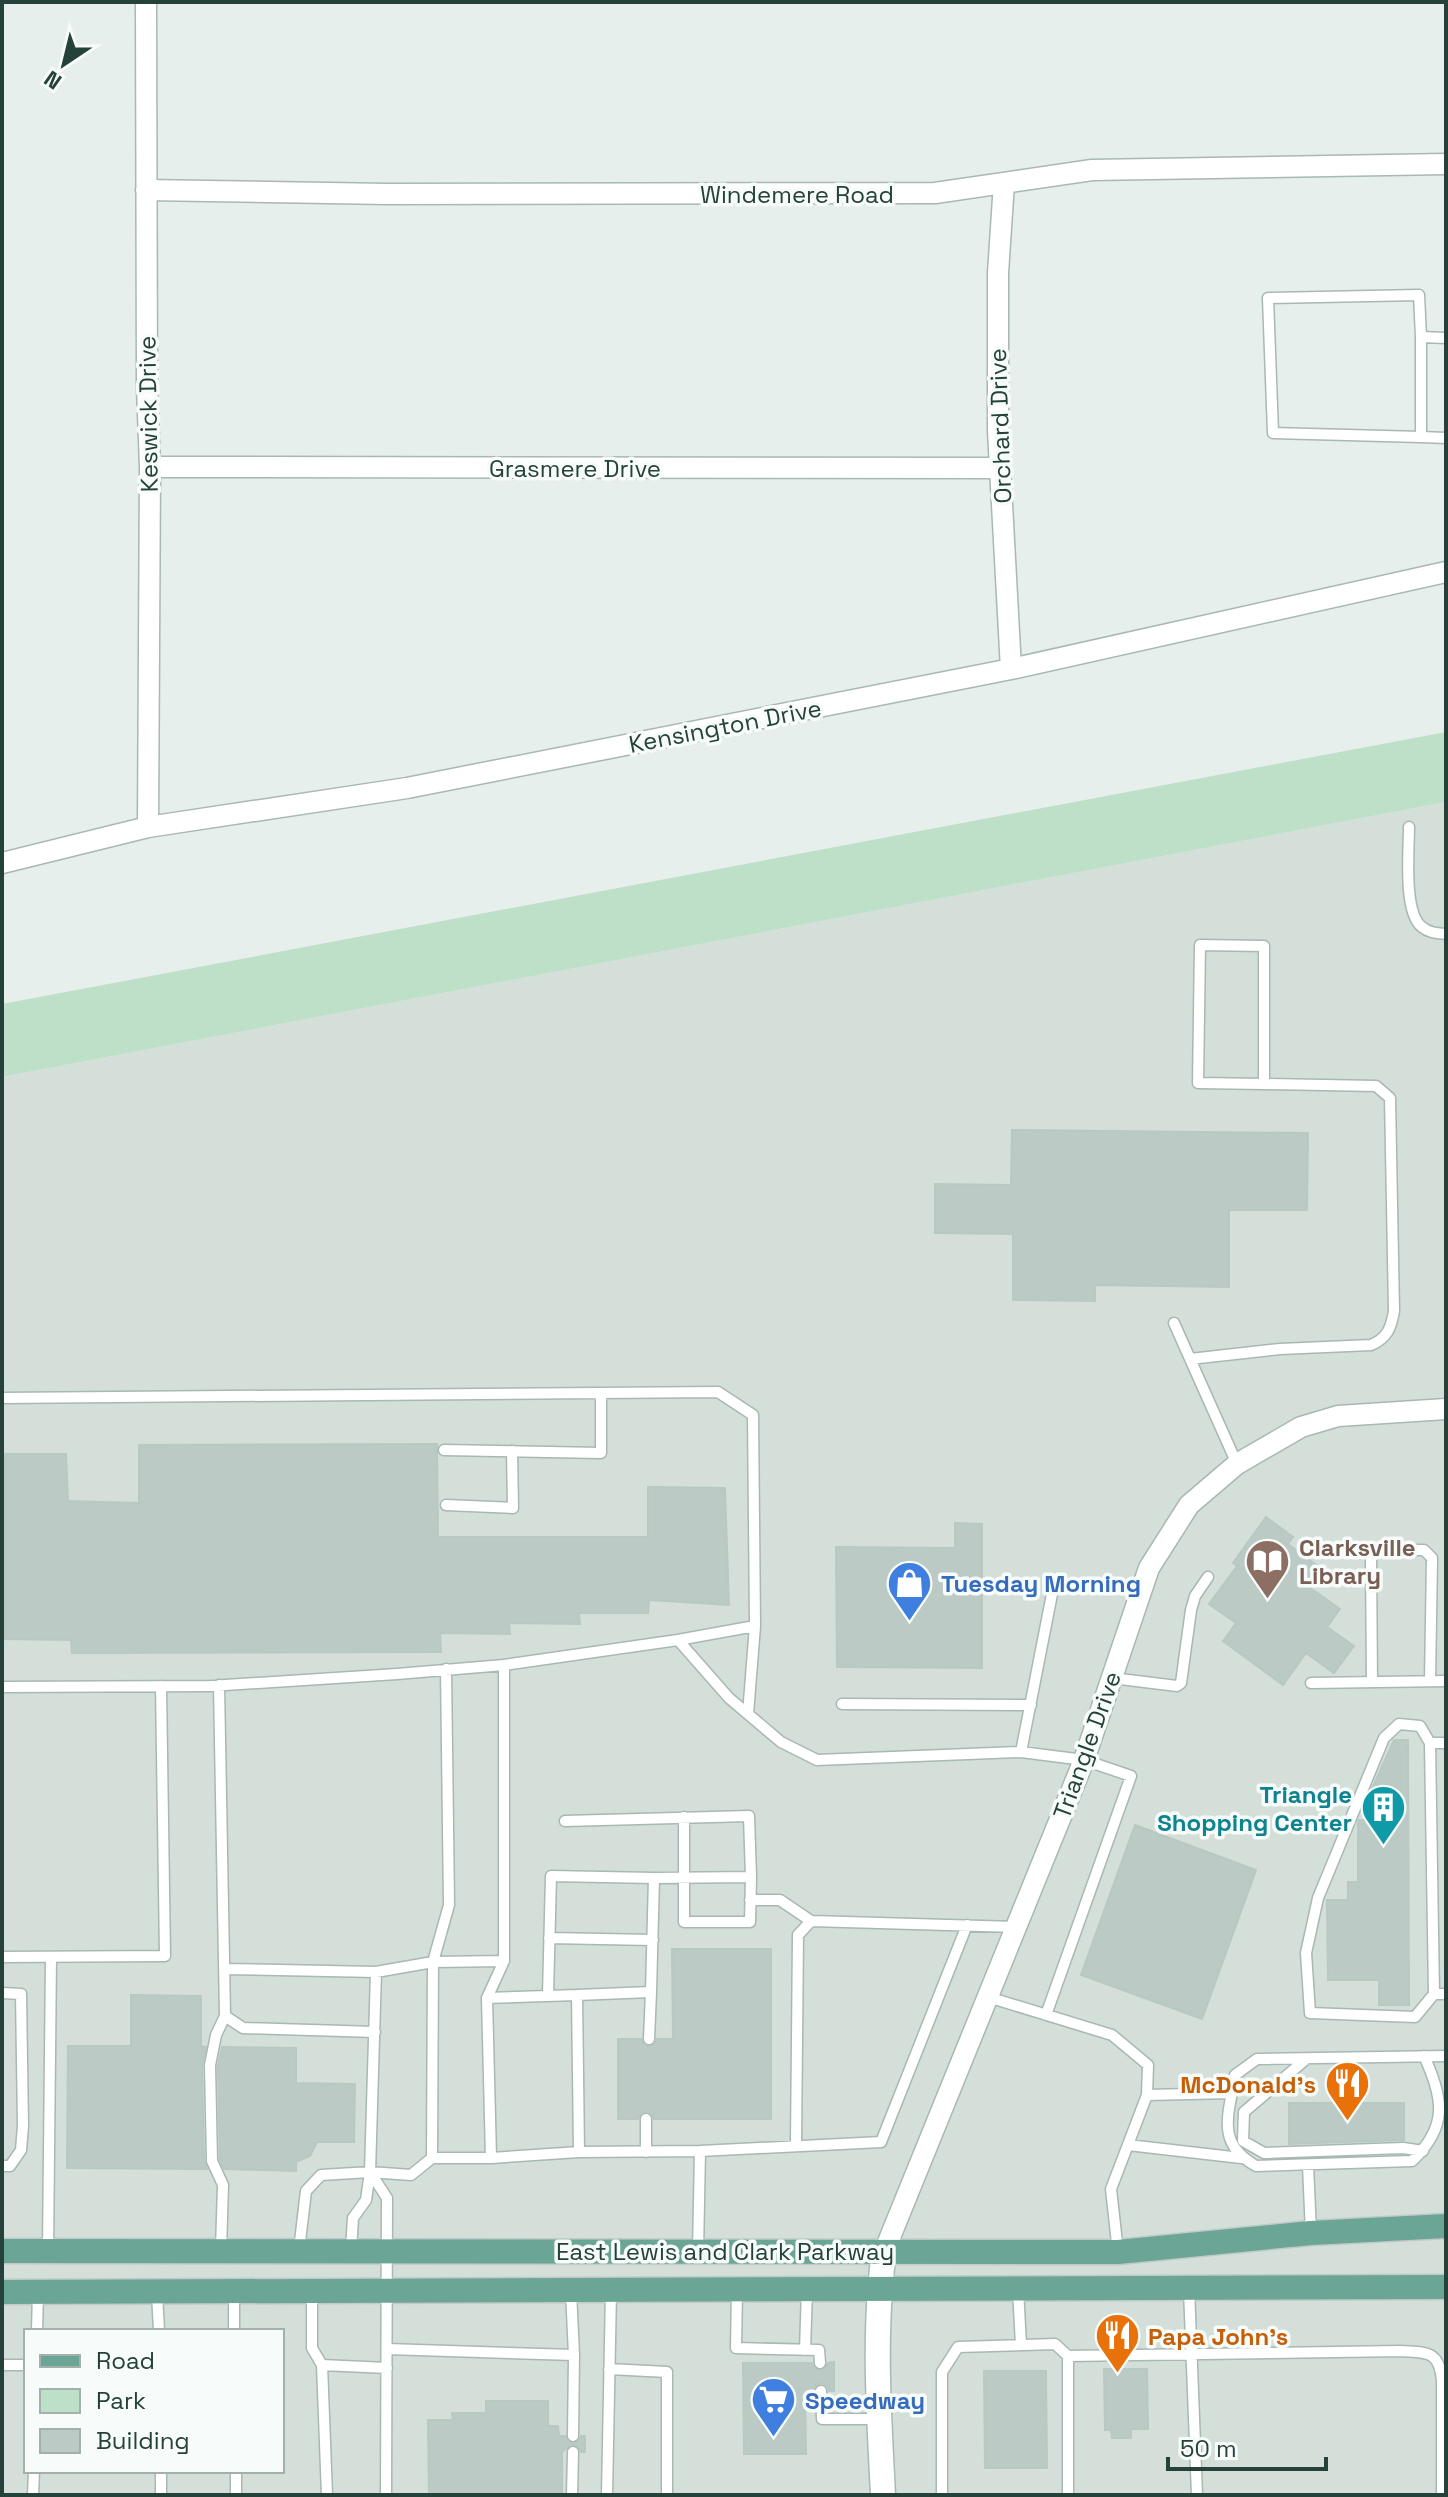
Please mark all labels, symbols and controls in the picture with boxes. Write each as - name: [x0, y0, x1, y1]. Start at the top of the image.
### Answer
- north arrow: [24, 24, 104, 104]
- text: N: [38, 65, 67, 96]
- street label: Windemere Road: [700, 179, 894, 210]
- street label: Keswick Drive: [131, 335, 165, 493]
- street label: Orchard Drive: [982, 348, 1018, 504]
- street label: Grasmere Drive: [489, 453, 661, 484]
- street label: Kensington Drive: [626, 692, 824, 760]
- place label: Clarksville Library: [1299, 1532, 1416, 1591]
- library icon: Clarksville Library: [1244, 1537, 1292, 1600]
- shop icon: Tuesday Morning: [886, 1559, 934, 1622]
- place label: Tuesday Morning: [941, 1568, 1141, 1599]
- street label: Triangle Drive: [1046, 1667, 1128, 1823]
- place label: Triangle Shopping Center: [1157, 1779, 1352, 1838]
- building icon: Triangle Shopping Center: [1359, 1784, 1407, 1847]
- restaurant icon: McDonald's: [1323, 2060, 1371, 2123]
- place label: McDonald's: [1180, 2069, 1316, 2100]
- street label: East Lewis and Clark Parkway: [556, 2236, 894, 2267]
- restaurant icon: Papa John's: [1093, 2312, 1141, 2375]
- place label: Papa John's: [1148, 2321, 1288, 2352]
- legend: [24, 2329, 284, 2473]
- text: Road: [96, 2345, 155, 2376]
- supermarket icon: Speedway: [750, 2376, 798, 2439]
- text: Park: [96, 2385, 146, 2416]
- place label: Speedway: [805, 2385, 925, 2416]
- scale bar: [1168, 2421, 1326, 2471]
- text: Building: [96, 2425, 190, 2456]
- text: 50 m: [1180, 2433, 1237, 2464]

